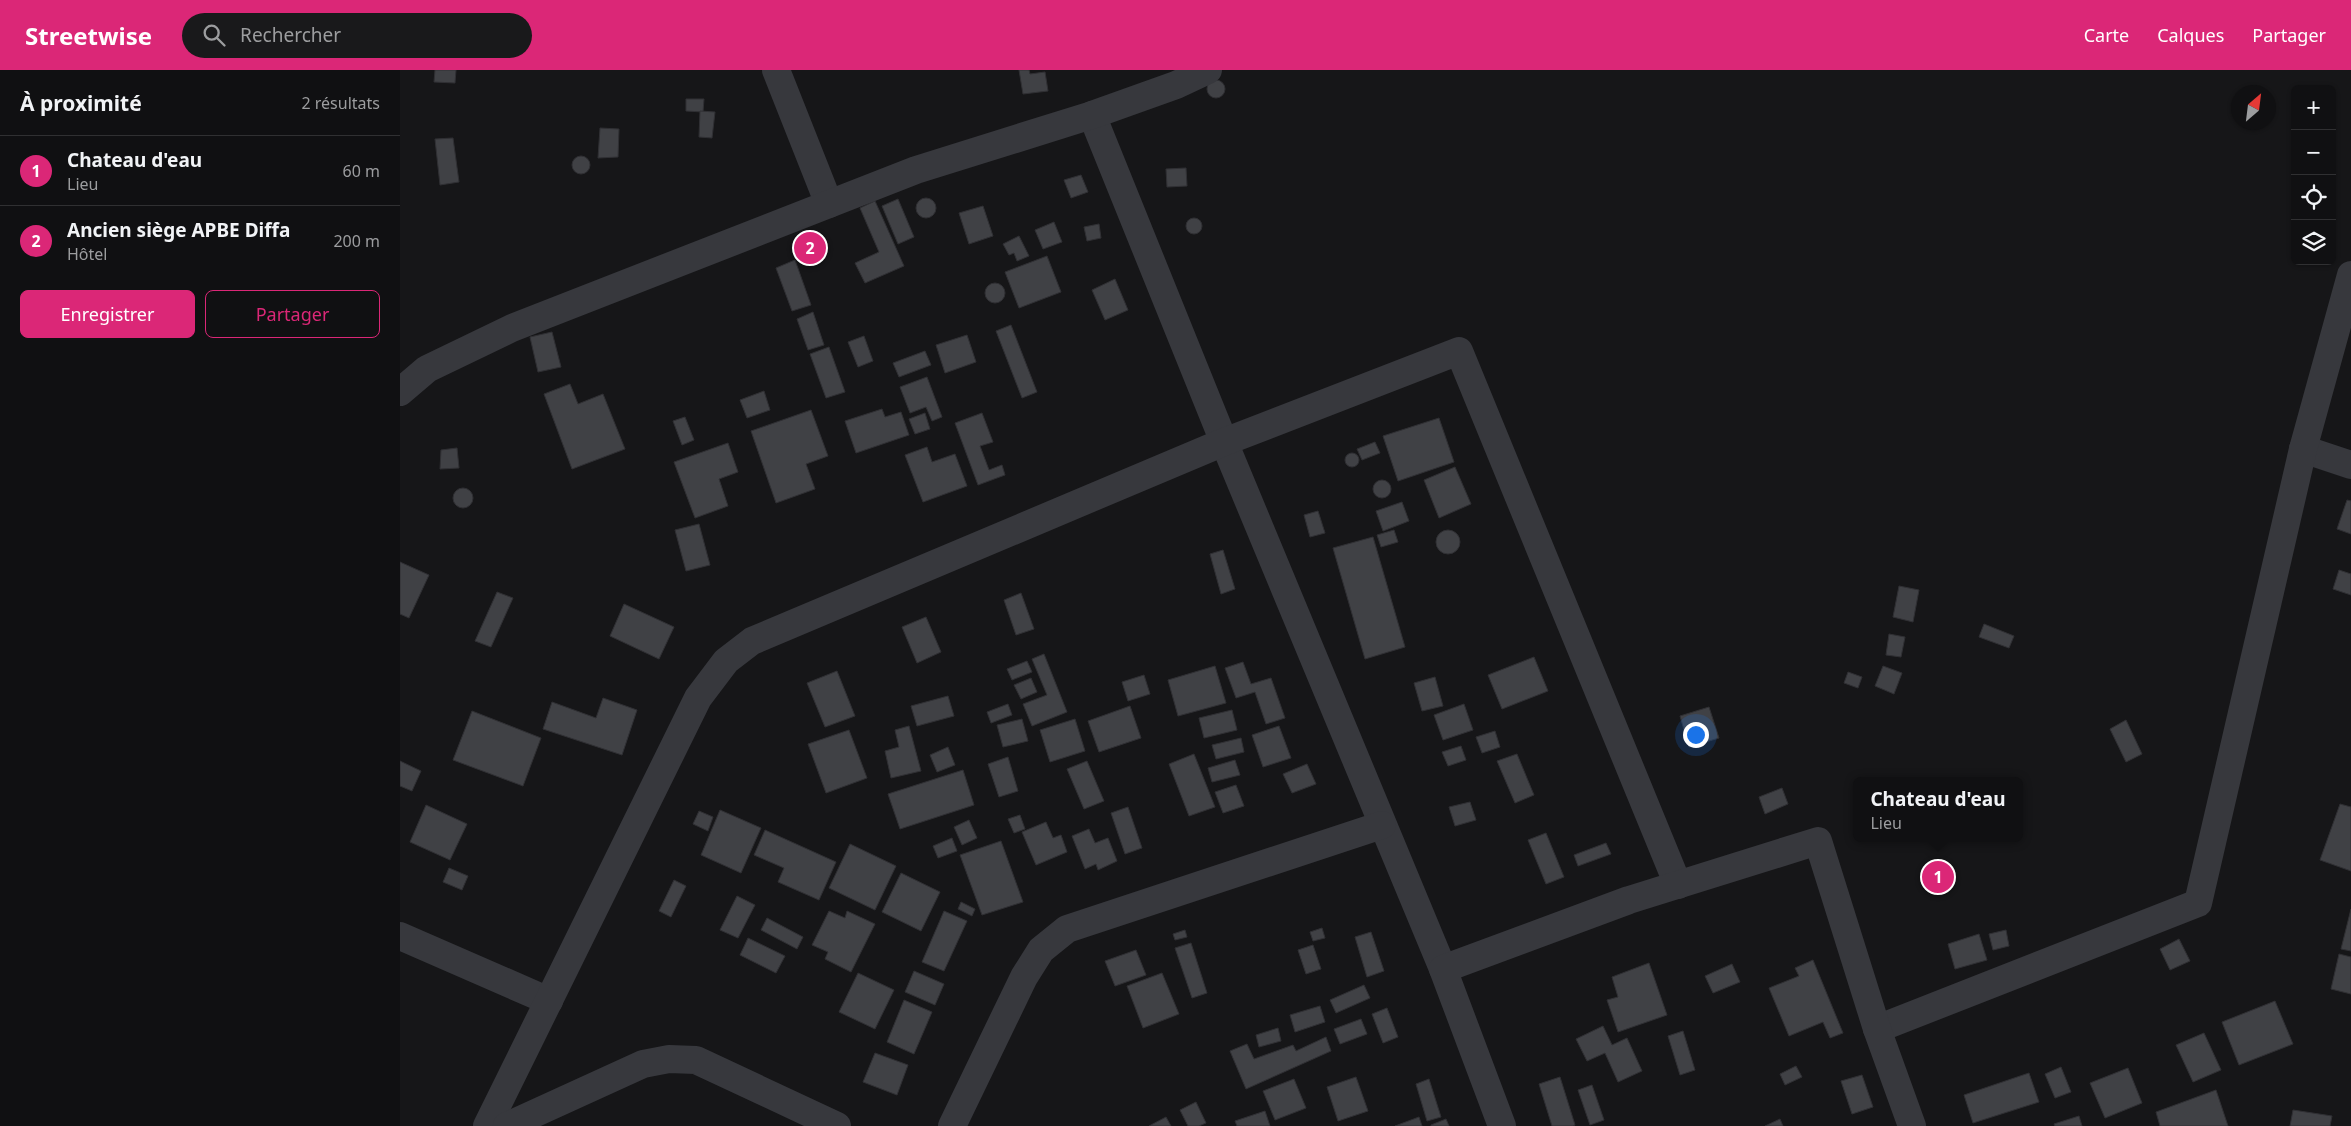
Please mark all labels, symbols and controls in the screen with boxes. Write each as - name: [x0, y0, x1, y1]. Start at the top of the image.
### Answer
- search box: [182, 13, 532, 58]
- text: Streetwise: [25, 19, 152, 52]
- icon: search: [200, 21, 228, 49]
- text: Rechercher: [240, 22, 341, 48]
- text: Carte: [2084, 23, 2129, 47]
- text: Calques: [2157, 23, 2224, 47]
- text: Partager: [2252, 23, 2326, 47]
- north arrow: [2231, 85, 2276, 130]
- map controls: [2291, 85, 2336, 265]
- button: +: [2291, 85, 2336, 130]
- text: À proximité: [20, 89, 142, 117]
- text: 2 résultats: [302, 92, 380, 114]
- button: −: [2291, 130, 2336, 175]
- text: Chateau d'eau: [67, 147, 202, 173]
- text: 1: [31, 160, 41, 182]
- text: 60 m: [343, 160, 380, 182]
- text: Lieu: [67, 173, 98, 195]
- button: locate: [2291, 175, 2336, 220]
- text: Ancien siège APBE Diffa: [67, 217, 290, 243]
- button: layers: [2291, 220, 2336, 265]
- pin: 2: [794, 229, 826, 267]
- text: 2: [31, 230, 41, 252]
- text: 200 m: [333, 230, 380, 252]
- text: Hôtel: [67, 243, 107, 265]
- button: Enregistrer: [20, 290, 195, 338]
- button: Partager: [205, 290, 380, 338]
- your location: [1683, 722, 1709, 748]
- popup: [1853, 777, 2023, 842]
- text: Chateau d'eau: [1870, 786, 2006, 812]
- text: Lieu: [1870, 812, 1902, 834]
- pin: 1: [1922, 858, 1954, 896]

